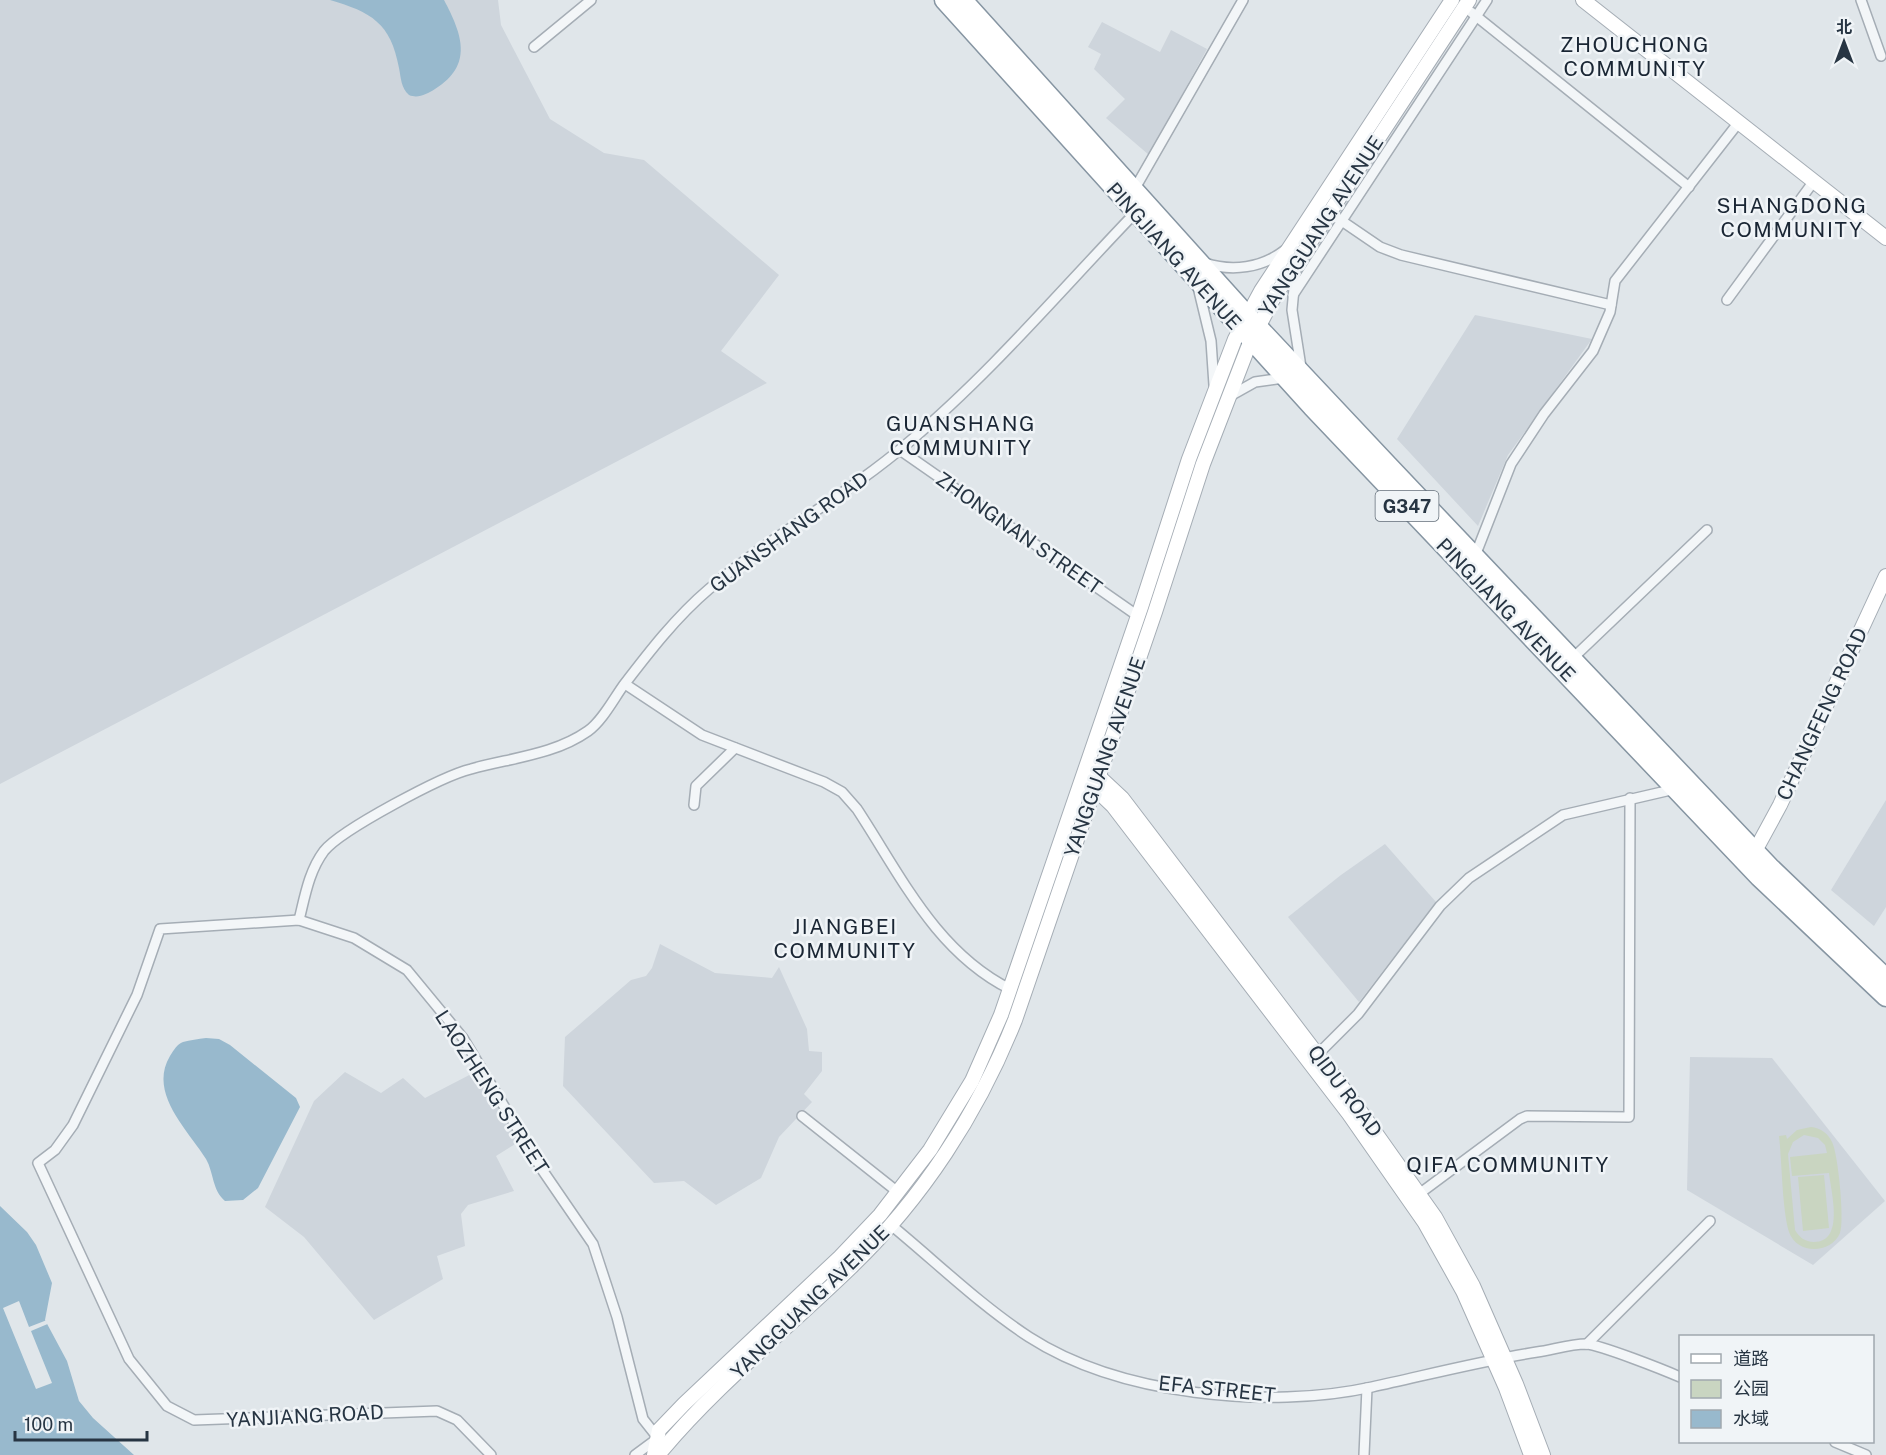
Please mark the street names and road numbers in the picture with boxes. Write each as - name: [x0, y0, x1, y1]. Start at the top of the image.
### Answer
- street label: YANGGUANG AVENUE: [1254, 131, 1388, 321]
- street label: PINGJIANG AVENUE: [1102, 177, 1246, 335]
- street label: GUANSHANG ROAD: [705, 466, 873, 598]
- street label: ZHONGNAN STREET: [931, 467, 1107, 599]
- road number: G347: [1376, 491, 1438, 521]
- street label: PINGJIANG AVENUE: [1431, 533, 1581, 687]
- street label: CHANGFENG ROAD: [1772, 624, 1872, 804]
- street label: YANGGUANG AVENUE: [1059, 654, 1151, 860]
- street label: LAOZHENG STREET: [430, 1006, 554, 1178]
- street label: QIDU ROAD: [1303, 1040, 1387, 1142]
- street label: YANGGUANG AVENUE: [726, 1220, 894, 1384]
- street label: EFA STREET: [1157, 1371, 1277, 1407]
- street label: YANJIANG ROAD: [226, 1400, 384, 1432]

